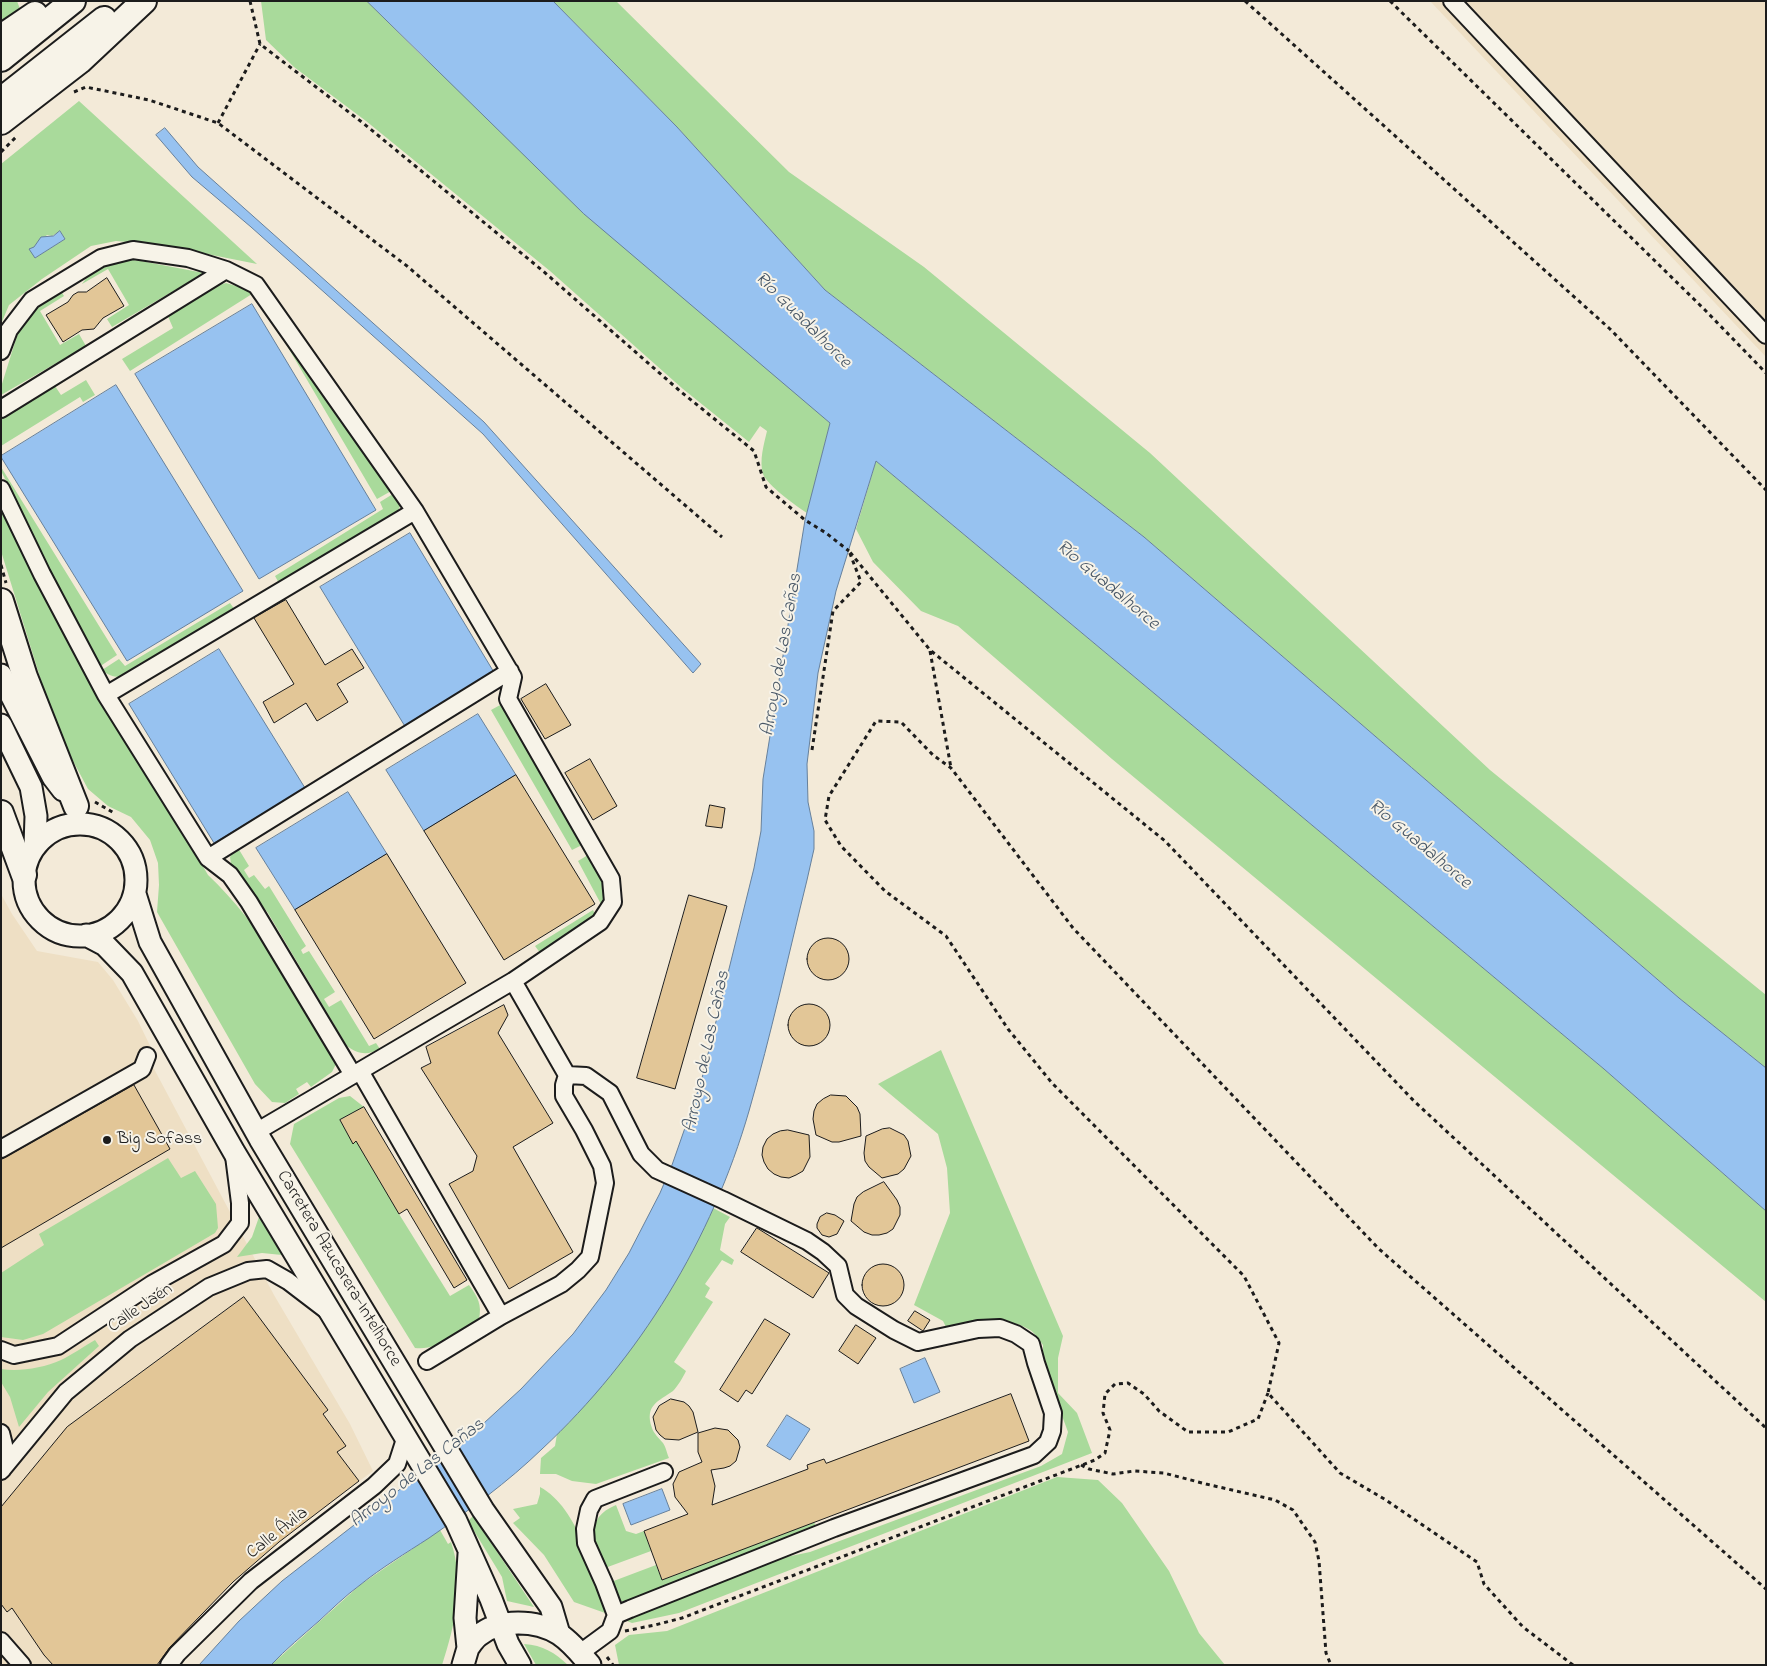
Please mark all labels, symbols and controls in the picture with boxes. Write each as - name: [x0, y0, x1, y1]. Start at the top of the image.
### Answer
- water label: Río Guadalhorce: [749, 268, 855, 374]
- water label: Río Guadalhorce: [1051, 536, 1163, 636]
- water label: Arroyo de Las Cañas: [757, 572, 809, 738]
- water label: Río Guadalhorce: [1363, 795, 1475, 895]
- water label: Arroyo de Las Cañas: [680, 969, 736, 1135]
- place label: Big Sofass: [117, 1129, 202, 1151]
- marker: Big Sofass: [101, 1134, 113, 1146]
- street label: Carretera Azucarera-Intelhorce: [271, 1167, 405, 1371]
- street label: Calle Jaén: [104, 1279, 178, 1339]
- water label: Arroyo de Las Cañas: [346, 1414, 490, 1534]
- street label: Calle Ávila: [243, 1503, 313, 1565]

